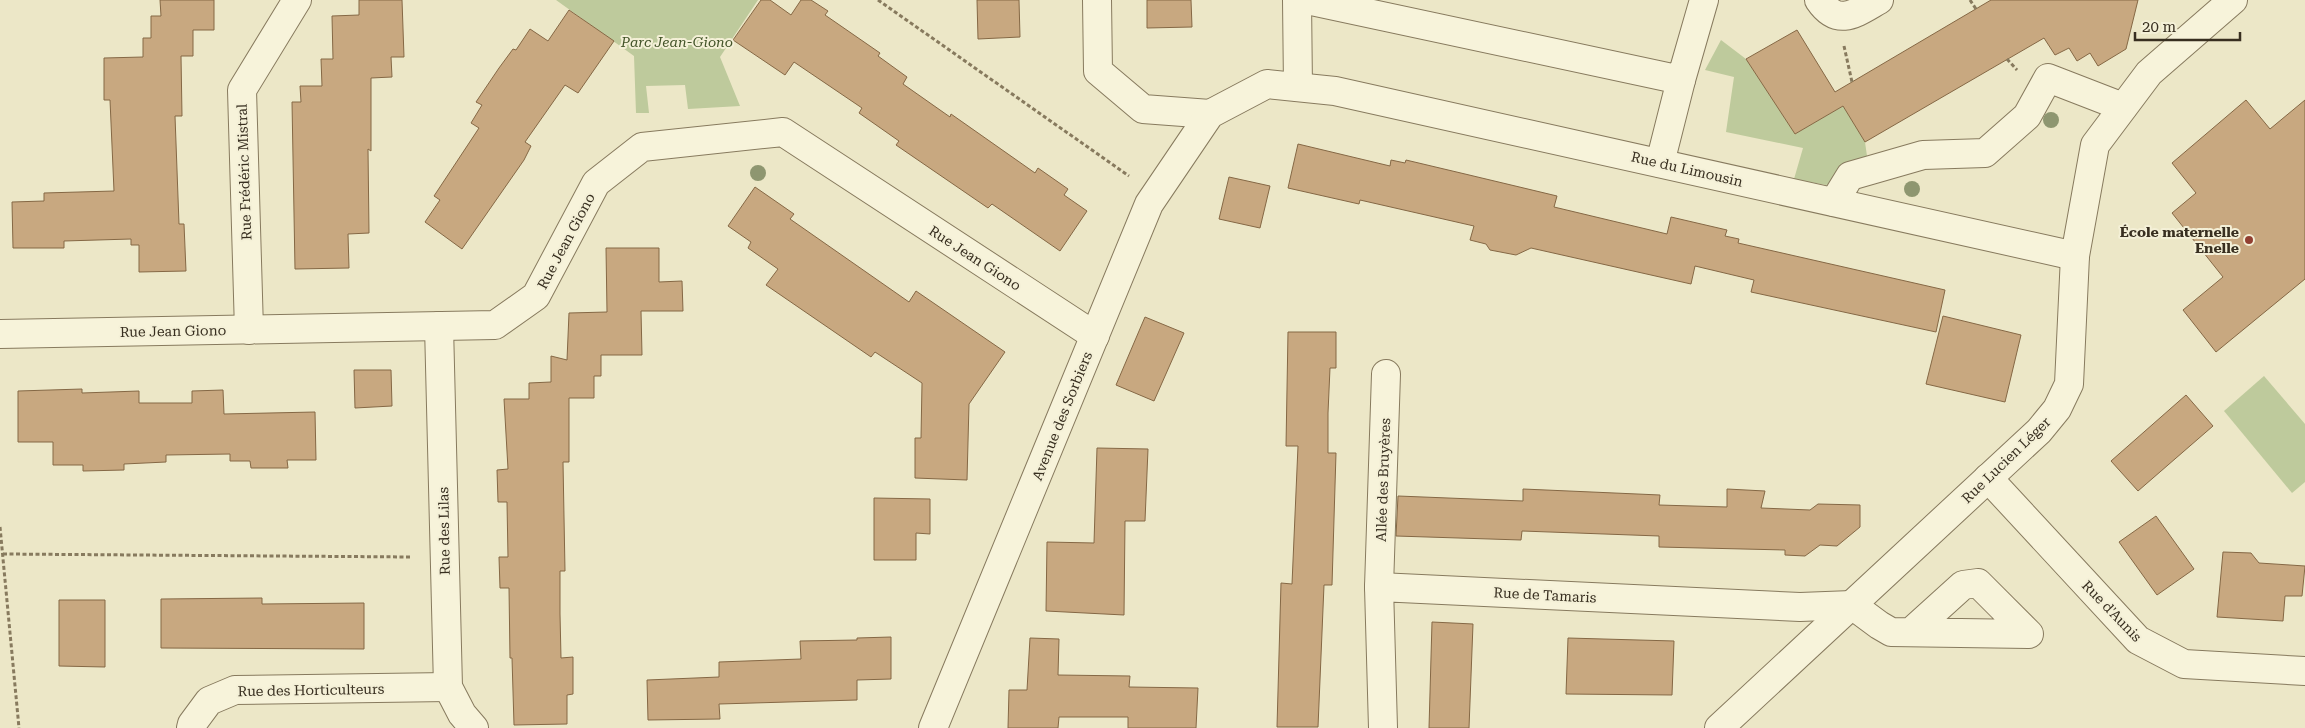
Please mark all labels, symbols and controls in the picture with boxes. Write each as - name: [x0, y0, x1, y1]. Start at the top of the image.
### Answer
- scale bar: [2135, 10, 2240, 42]
- text: 20 m: [2142, 18, 2177, 36]
- park label: Parc Jean-Giono: [620, 34, 733, 50]
- street label: Rue Frédéric Mistral: [234, 103, 254, 241]
- street label: Rue du Limousin: [1630, 148, 1744, 190]
- street label: Rue Jean Giono: [534, 190, 598, 292]
- street label: Rue Jean Giono: [926, 222, 1024, 294]
- place label: École maternelle Enelle: [2120, 224, 2239, 256]
- marker: École maternelle Enelle: [2243, 234, 2255, 246]
- street label: Rue Jean Giono: [120, 322, 226, 340]
- street label: Avenue des Sorbiers: [1029, 349, 1095, 483]
- street label: Rue Lucien Léger: [1958, 414, 2054, 506]
- street label: Allée des Bruyères: [1373, 417, 1393, 542]
- street label: Rue des Lilas: [435, 487, 453, 575]
- street label: Rue d'Aunis: [2079, 577, 2145, 645]
- street label: Rue de Tamaris: [1493, 584, 1597, 606]
- street label: Rue des Horticulteurs: [237, 681, 385, 699]

